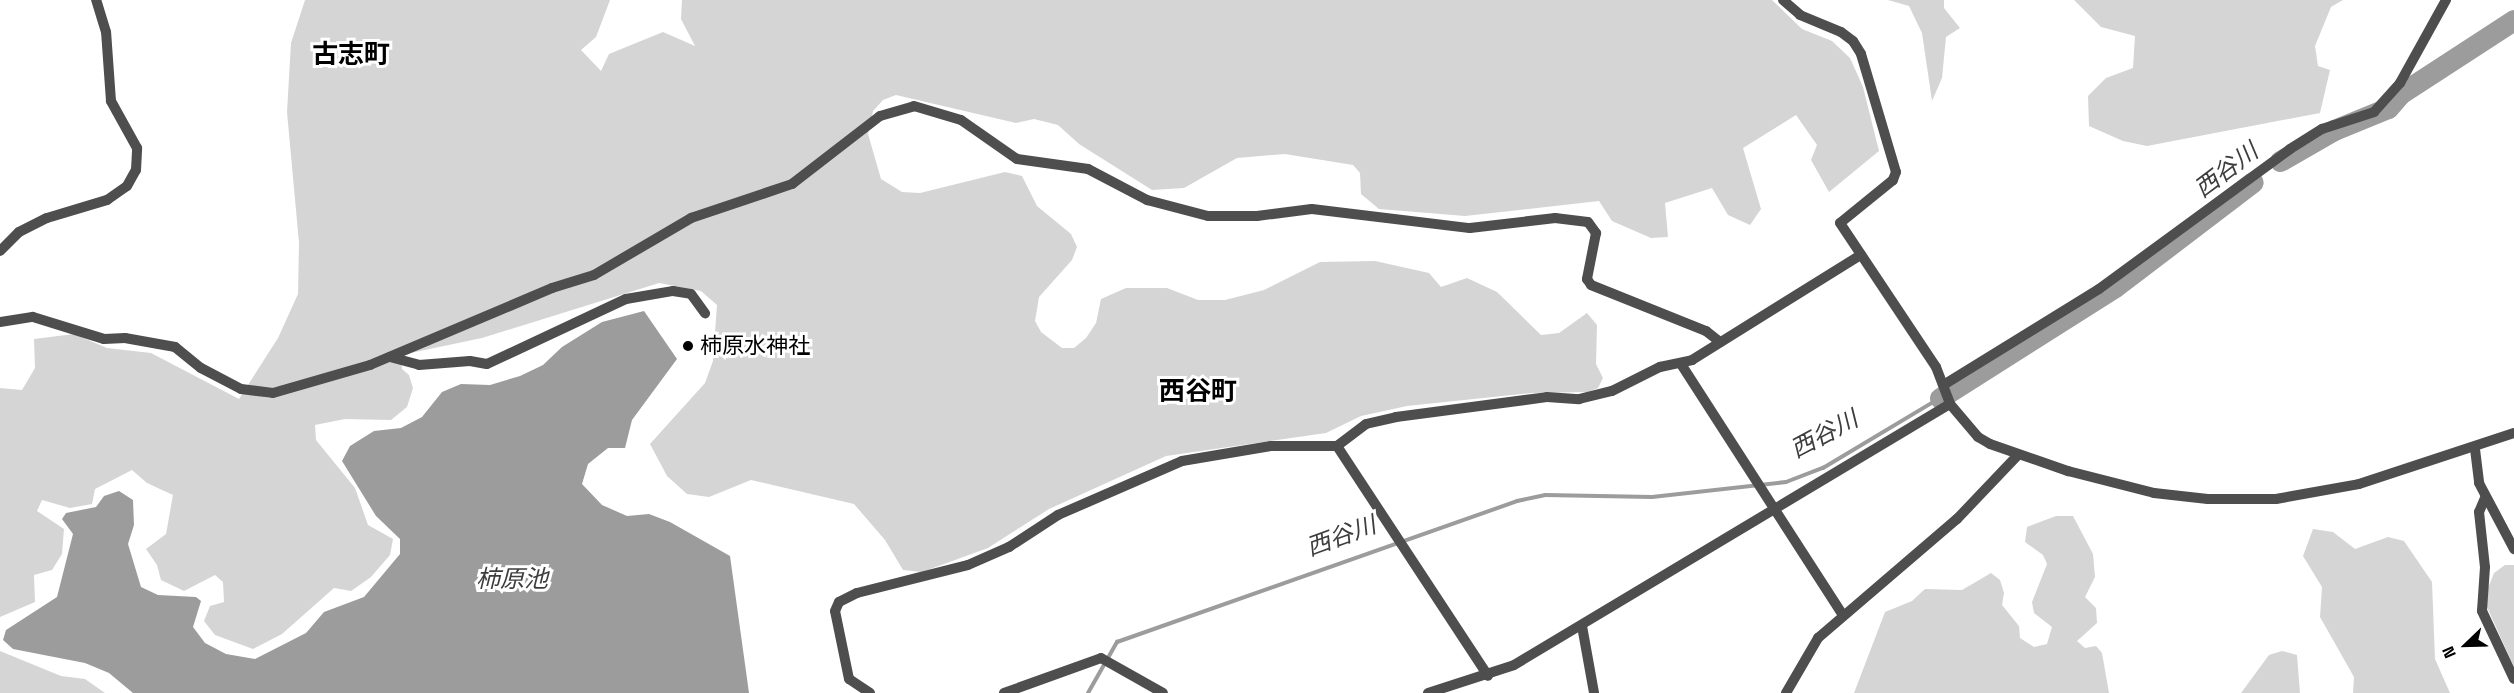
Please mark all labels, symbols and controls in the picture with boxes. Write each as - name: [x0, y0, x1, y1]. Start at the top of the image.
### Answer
- district label: 古志町: [312, 39, 390, 71]
- water label: 西谷川: [2189, 137, 2263, 203]
- place label: 柿原水神社: [700, 333, 810, 359]
- marker: 柿原水神社: [681, 339, 695, 353]
- district label: 西谷町: [1159, 376, 1237, 408]
- water label: 西谷川: [1785, 404, 1863, 464]
- water label: 西谷川: [1302, 510, 1380, 562]
- water label: 柿原池: [476, 565, 548, 593]
- north arrow: [2436, 615, 2496, 675]
- text: N: [2437, 643, 2461, 661]

